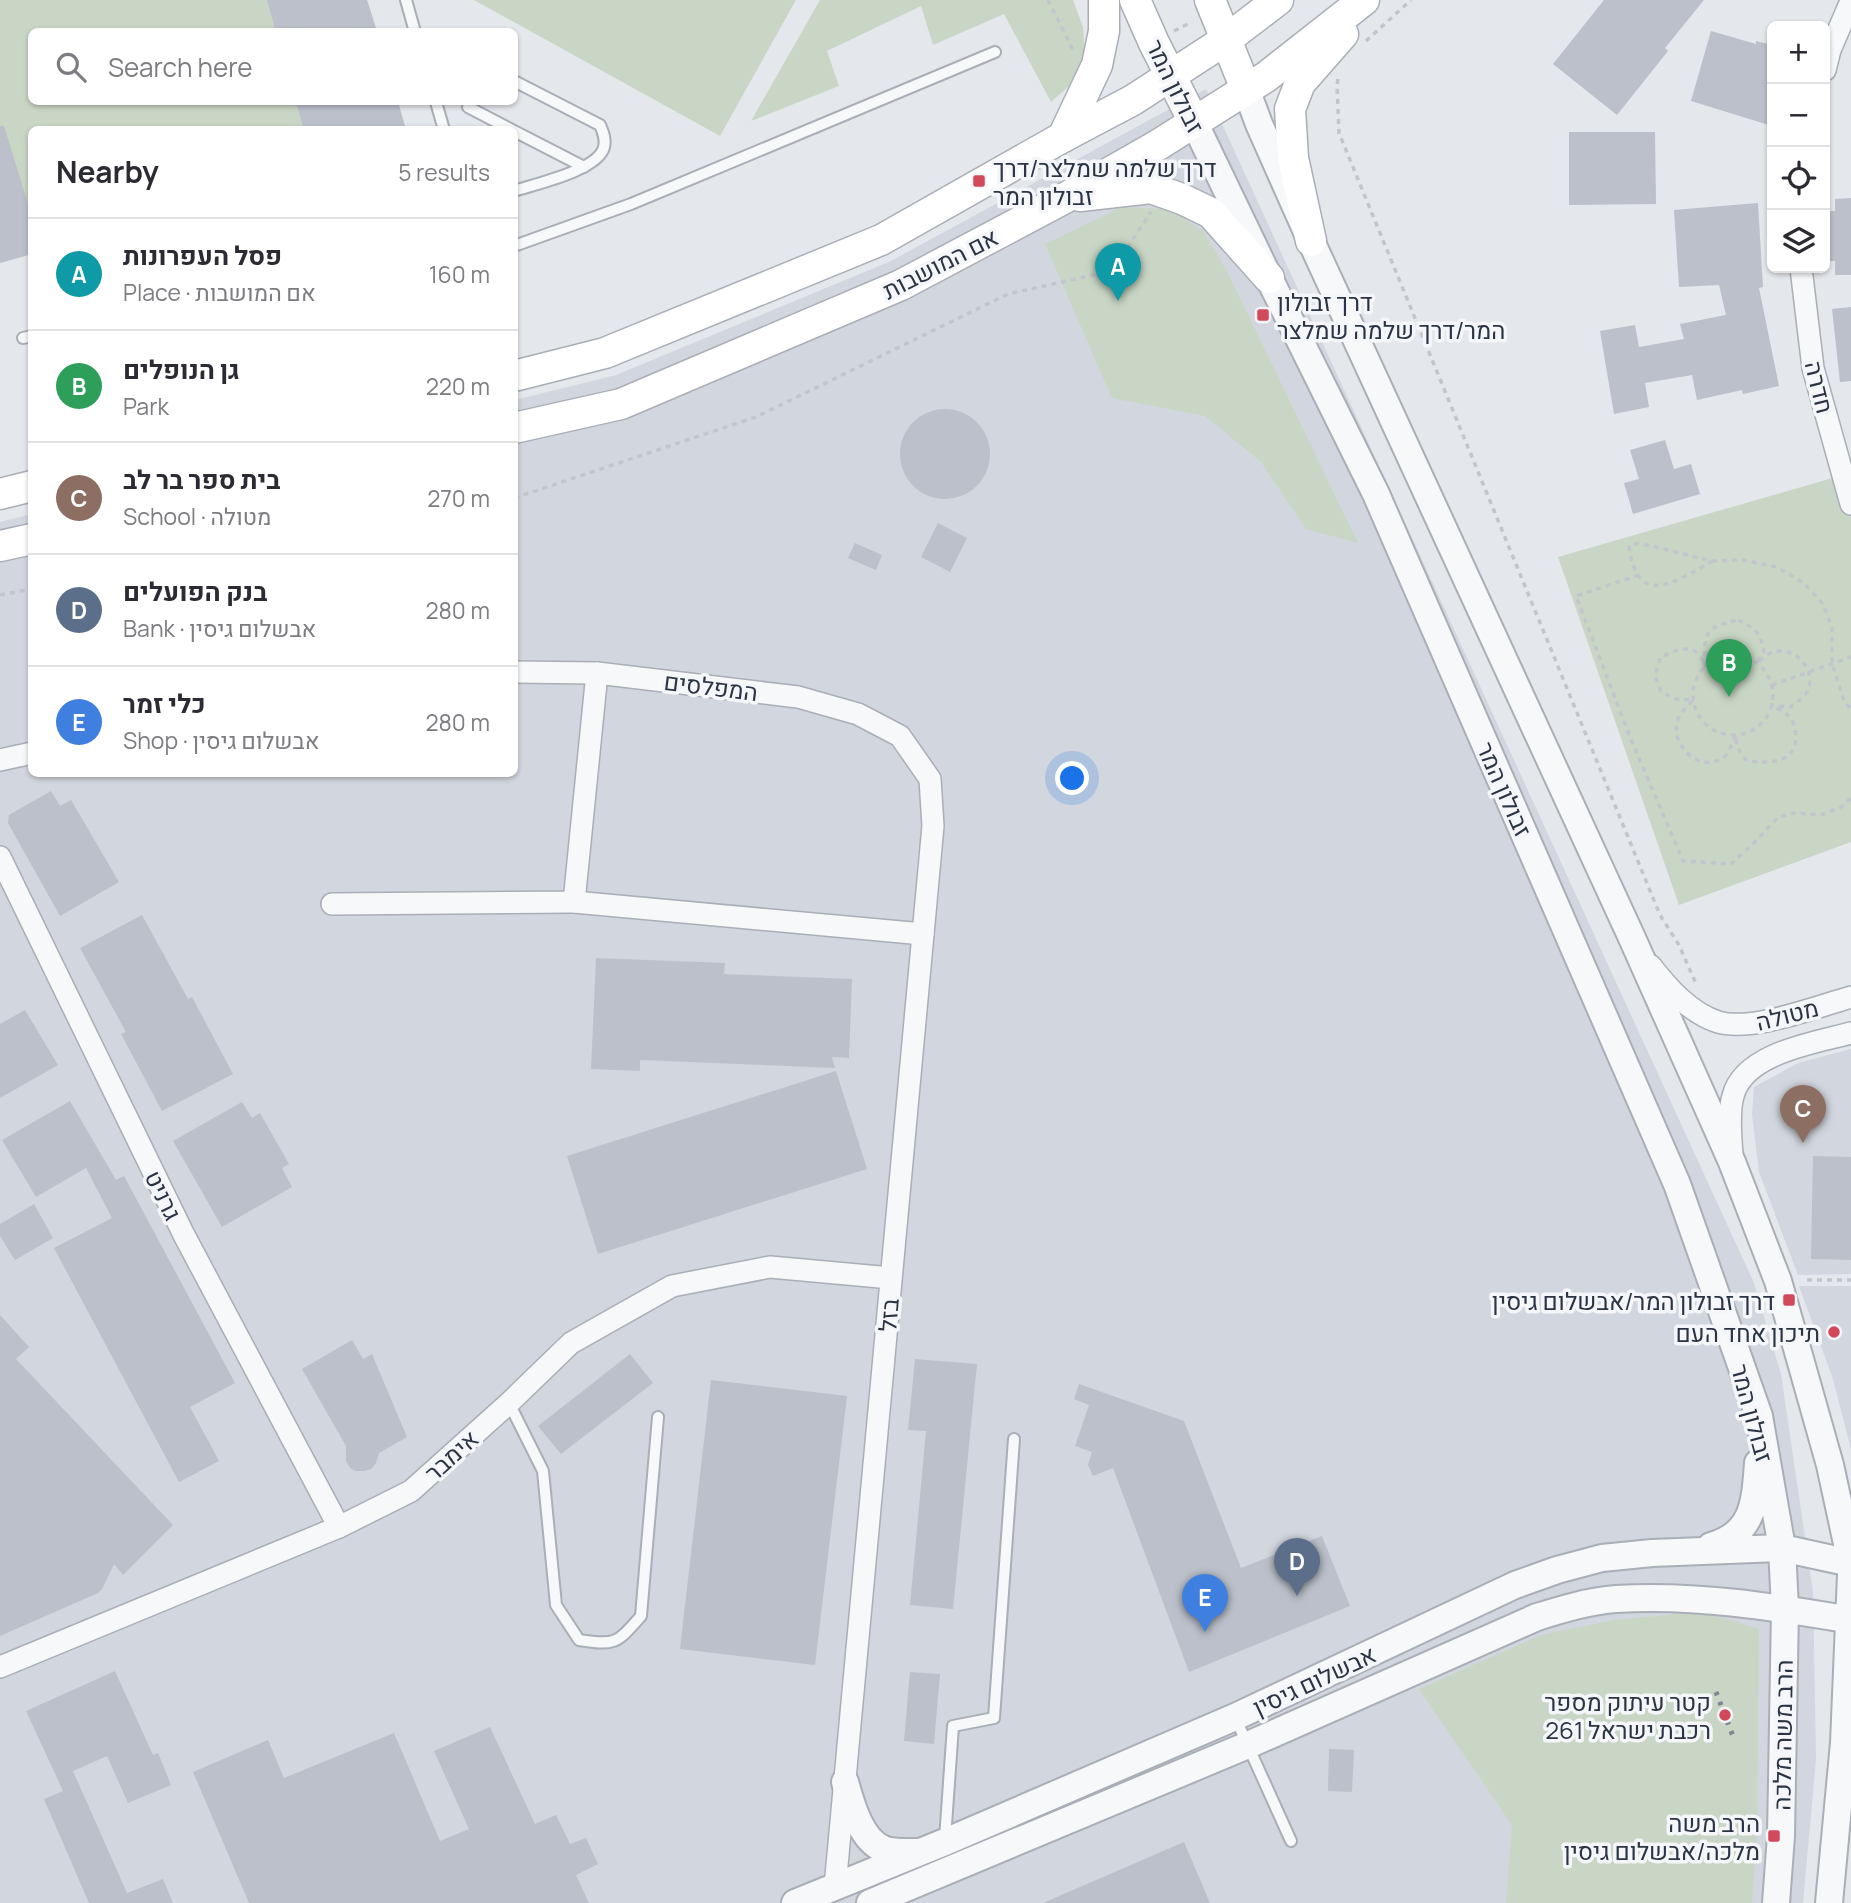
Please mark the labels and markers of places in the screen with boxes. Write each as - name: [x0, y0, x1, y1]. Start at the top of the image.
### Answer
- place label: דרך שלמה שמלצר/דרך זבולון המר: [993, 151, 1216, 212]
- marker: דרך שלמה שמלצר/דרך זבולון המר: [971, 173, 987, 189]
- pin: A: [1095, 243, 1141, 301]
- place label: דרך זבולון המר/דרך שלמה שמלצר: [1277, 285, 1505, 346]
- marker: דרך זבולון המר/דרך שלמה שמלצר: [1255, 307, 1271, 323]
- pin: B: [1706, 639, 1752, 697]
- pin: C: [1780, 1085, 1826, 1143]
- place label: דרך זבולון המר/אבשלום גיסין: [1492, 1284, 1775, 1317]
- marker: דרך זבולון המר/אבשלום גיסין: [1781, 1292, 1797, 1308]
- place label: תיכון אחד העם: [1676, 1316, 1820, 1349]
- marker: תיכון אחד העם: [1826, 1324, 1842, 1340]
- pin: D: [1274, 1538, 1320, 1596]
- pin: E: [1182, 1574, 1228, 1632]
- place label: קטר עיתוק מספר 261 רכבת ישראל: [1544, 1685, 1711, 1746]
- marker: קטר עיתוק מספר 261 רכבת ישראל: [1717, 1707, 1733, 1723]
- place label: הרב משה מלכה/אבשלום גיסין: [1564, 1806, 1760, 1867]
- marker: הרב משה מלכה/אבשלום גיסין: [1766, 1828, 1782, 1844]

